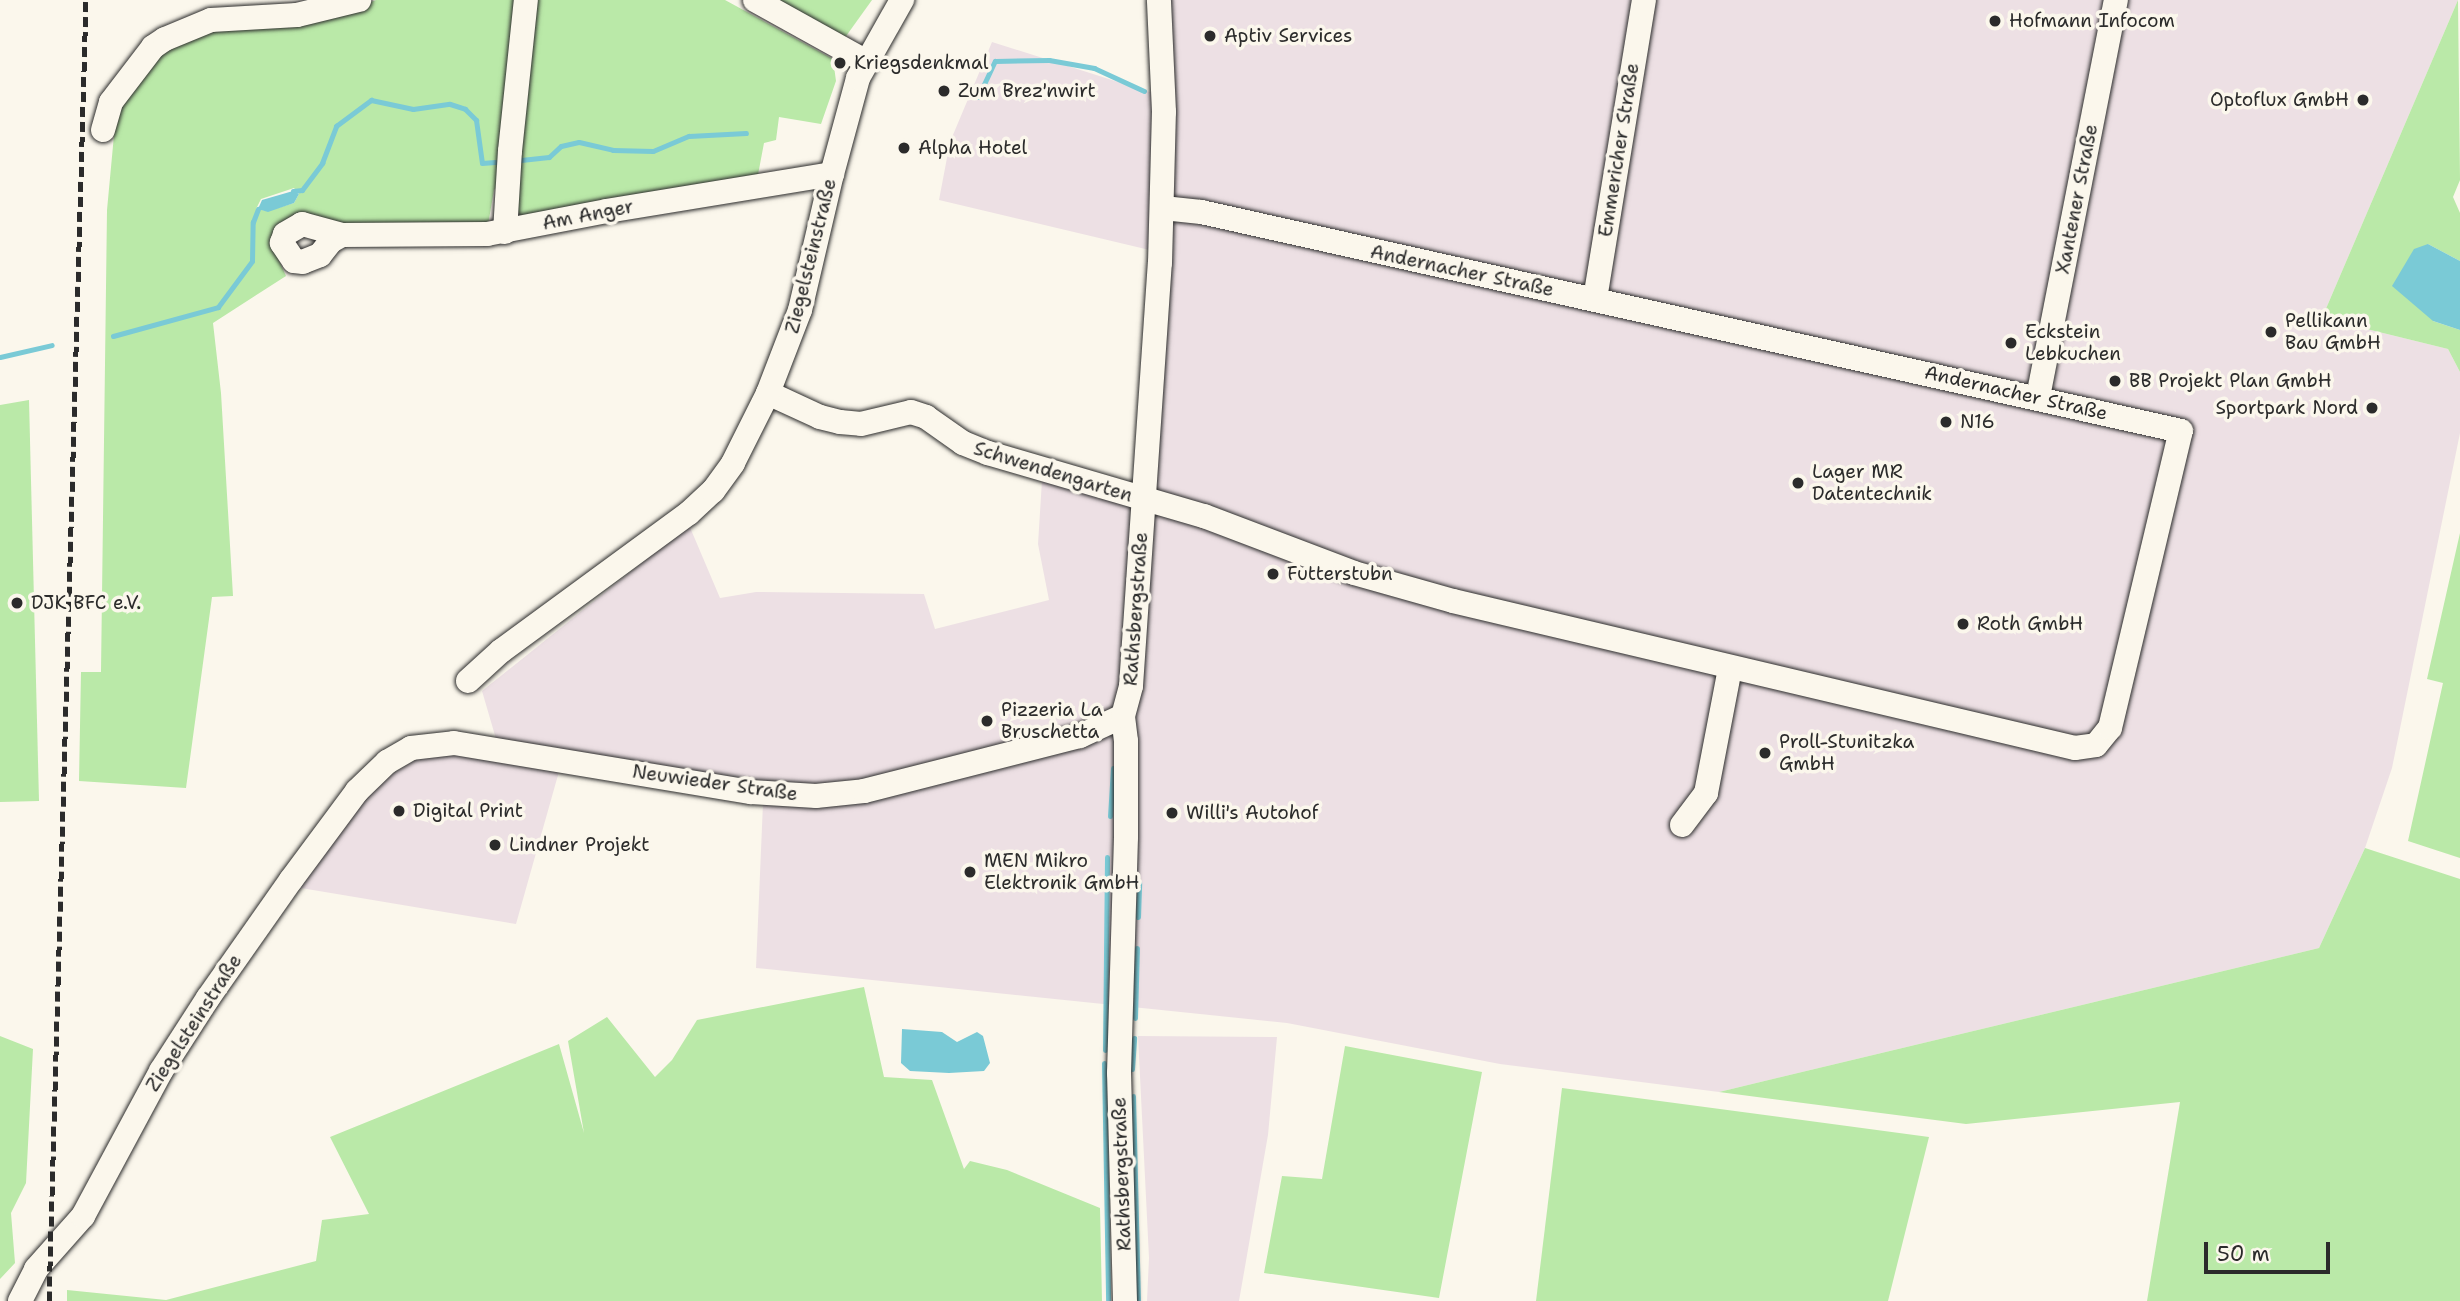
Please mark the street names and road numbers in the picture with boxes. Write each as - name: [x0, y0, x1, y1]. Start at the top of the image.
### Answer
- street label: Emmericher Straße: [1594, 61, 1644, 239]
- street label: Xantener Straße: [2051, 122, 2103, 276]
- street label: Ziegelsteinstraße: [781, 176, 841, 336]
- street label: Am Anger: [540, 195, 636, 235]
- street label: Andernacher Straße: [1368, 240, 1556, 302]
- street label: Andernacher Straße: [1922, 361, 2110, 425]
- street label: Schwendengarten: [971, 437, 1135, 507]
- street label: Rathsbergstraße: [1119, 531, 1153, 687]
- street label: Neuwieder Straße: [631, 760, 799, 806]
- street label: Ziegelsteinstraße: [141, 950, 247, 1096]
- street label: Rathsbergstraße: [1108, 1097, 1136, 1251]

